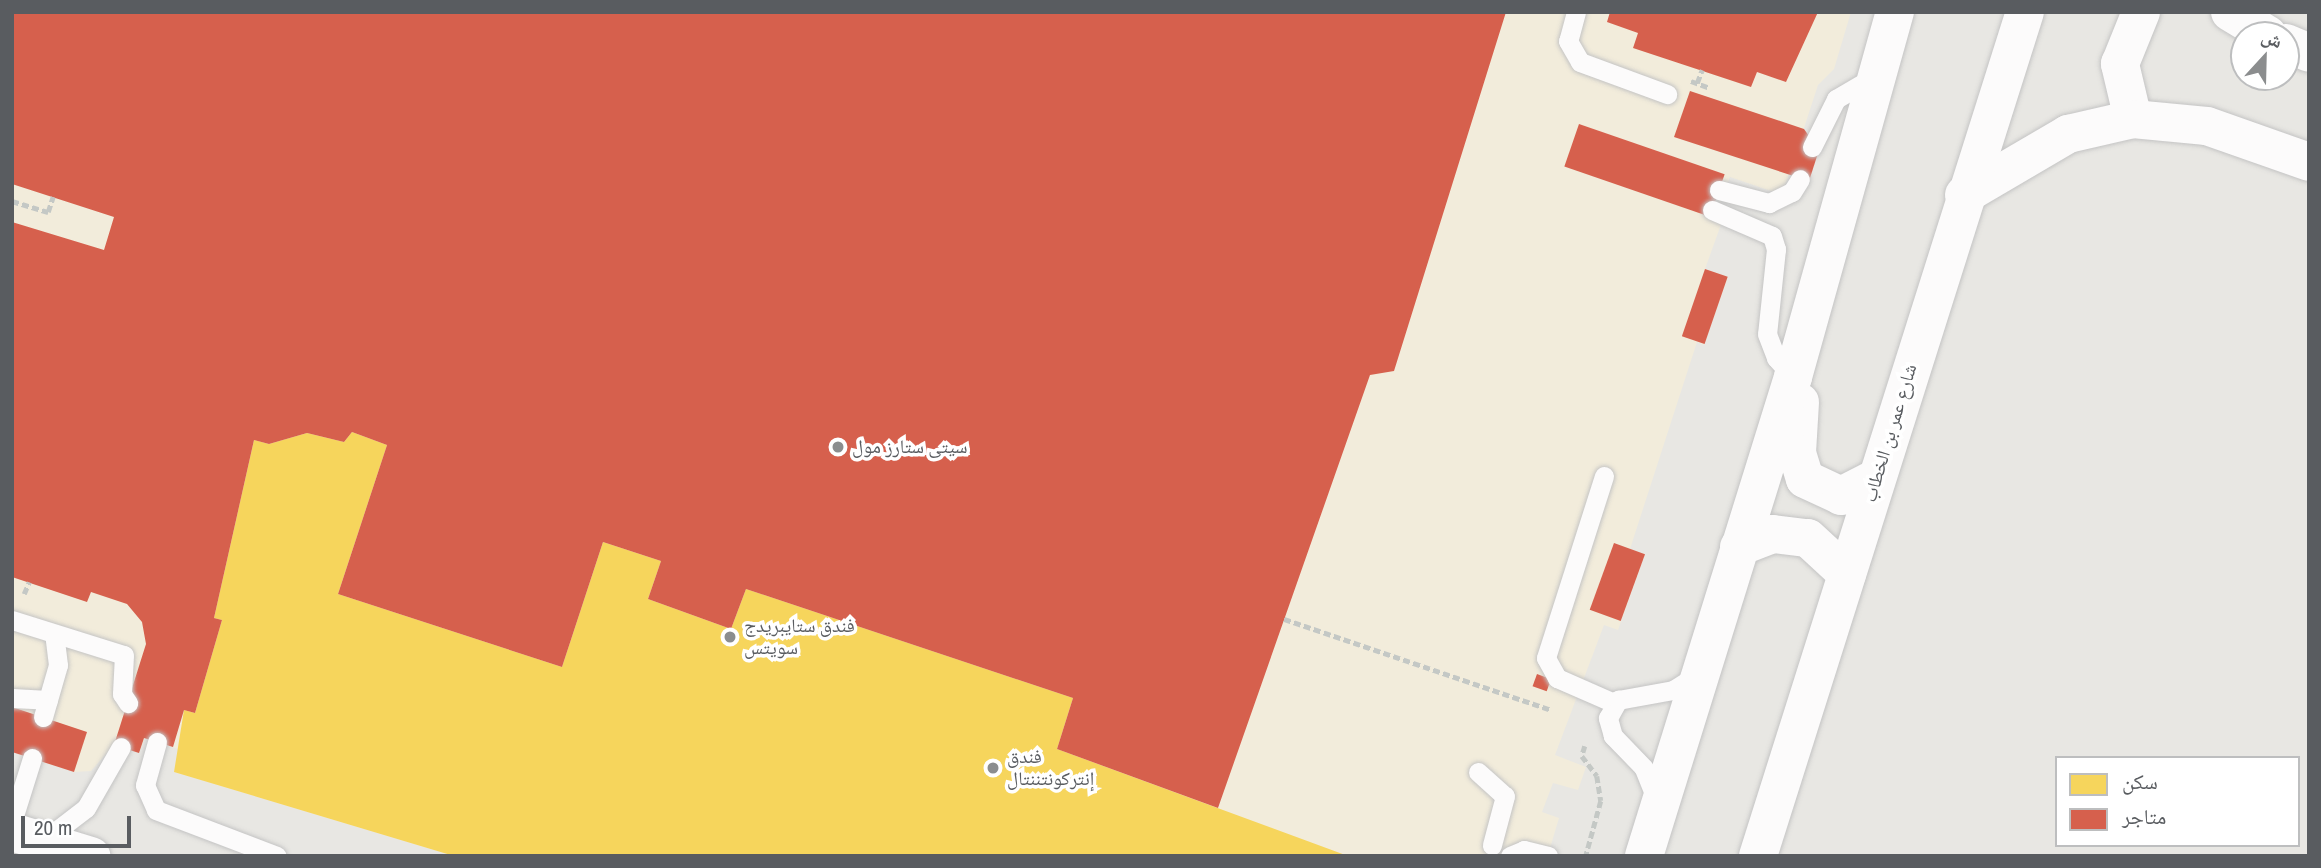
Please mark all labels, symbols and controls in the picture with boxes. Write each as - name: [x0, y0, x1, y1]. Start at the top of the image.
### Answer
- north arrow: [2230, 21, 2300, 91]
- text: ش: [2258, 23, 2286, 54]
- street label: شارع عمر بن الخطاب: [1858, 361, 1922, 505]
- place label: سيتى ستارز مول: [852, 436, 968, 458]
- marker: سيتى ستارز مول: [830, 439, 846, 455]
- place label: فندق ستايبريدج سويتس: [744, 615, 855, 659]
- marker: فندق ستايبريدج سويتس: [722, 629, 738, 645]
- place label: فندق إنتركونتننتال: [1007, 746, 1094, 790]
- legend: [2055, 756, 2300, 847]
- marker: فندق إنتركونتننتال: [985, 760, 1001, 776]
- text: سكن: [2122, 767, 2158, 796]
- scale bar: [24, 802, 135, 846]
- text: متاجر: [2122, 802, 2166, 831]
- text: 20 m: [34, 813, 72, 842]

